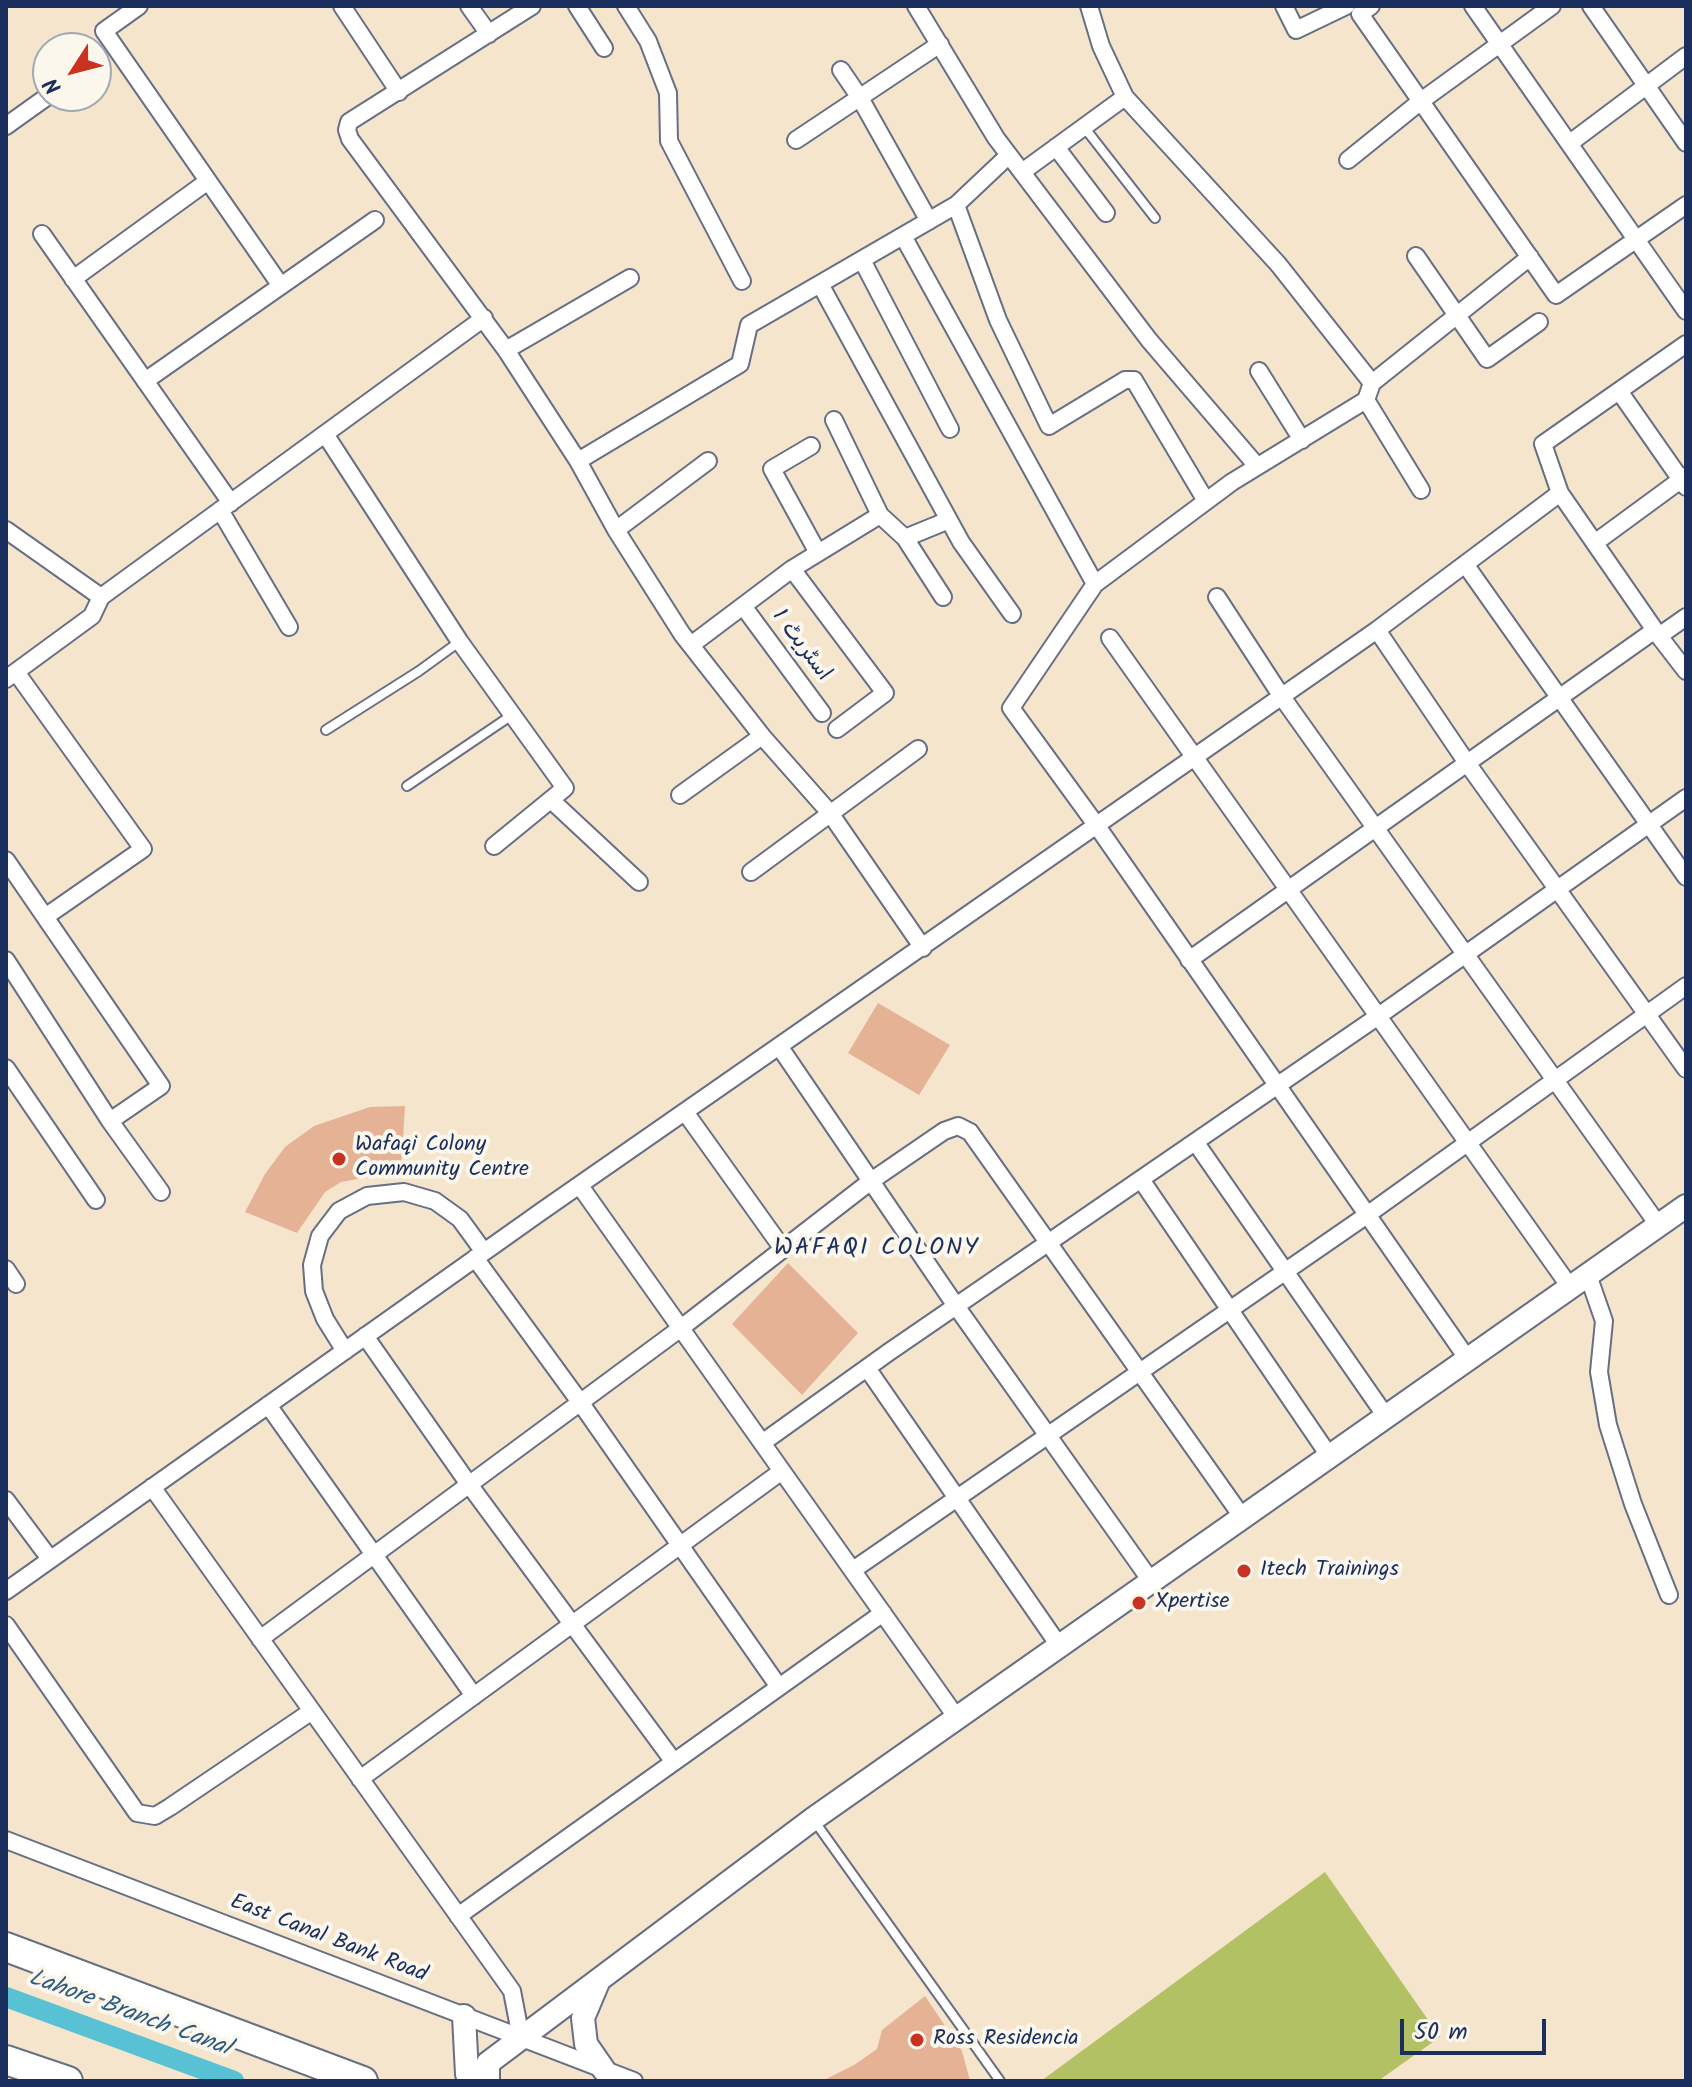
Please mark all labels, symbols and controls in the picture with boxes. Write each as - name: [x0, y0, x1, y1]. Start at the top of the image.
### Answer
- north arrow: [32, 32, 112, 112]
- text: N: [36, 69, 72, 101]
- street label: اسٹریٹ 1: [765, 605, 835, 687]
- place label: Wafaqi Colony Community Centre: [355, 1133, 529, 1184]
- marker: Wafaqi Colony Community Centre: [330, 1150, 348, 1168]
- district label: WAFAQI COLONY: [774, 1236, 980, 1264]
- place label: Itech Trainings: [1260, 1558, 1399, 1584]
- marker: Itech Trainings: [1235, 1562, 1253, 1580]
- place label: Xpertise: [1155, 1590, 1229, 1616]
- marker: Xpertise: [1130, 1594, 1148, 1612]
- street label: East Canal Bank Road: [226, 1890, 430, 1990]
- water label: Lahore Branch Canal: [24, 1965, 234, 2065]
- scale bar: [1404, 2003, 1550, 2053]
- text: 50 m: [1414, 2013, 1468, 2052]
- place label: Ross Residencia: [933, 2027, 1079, 2053]
- marker: Ross Residencia: [908, 2031, 926, 2049]

